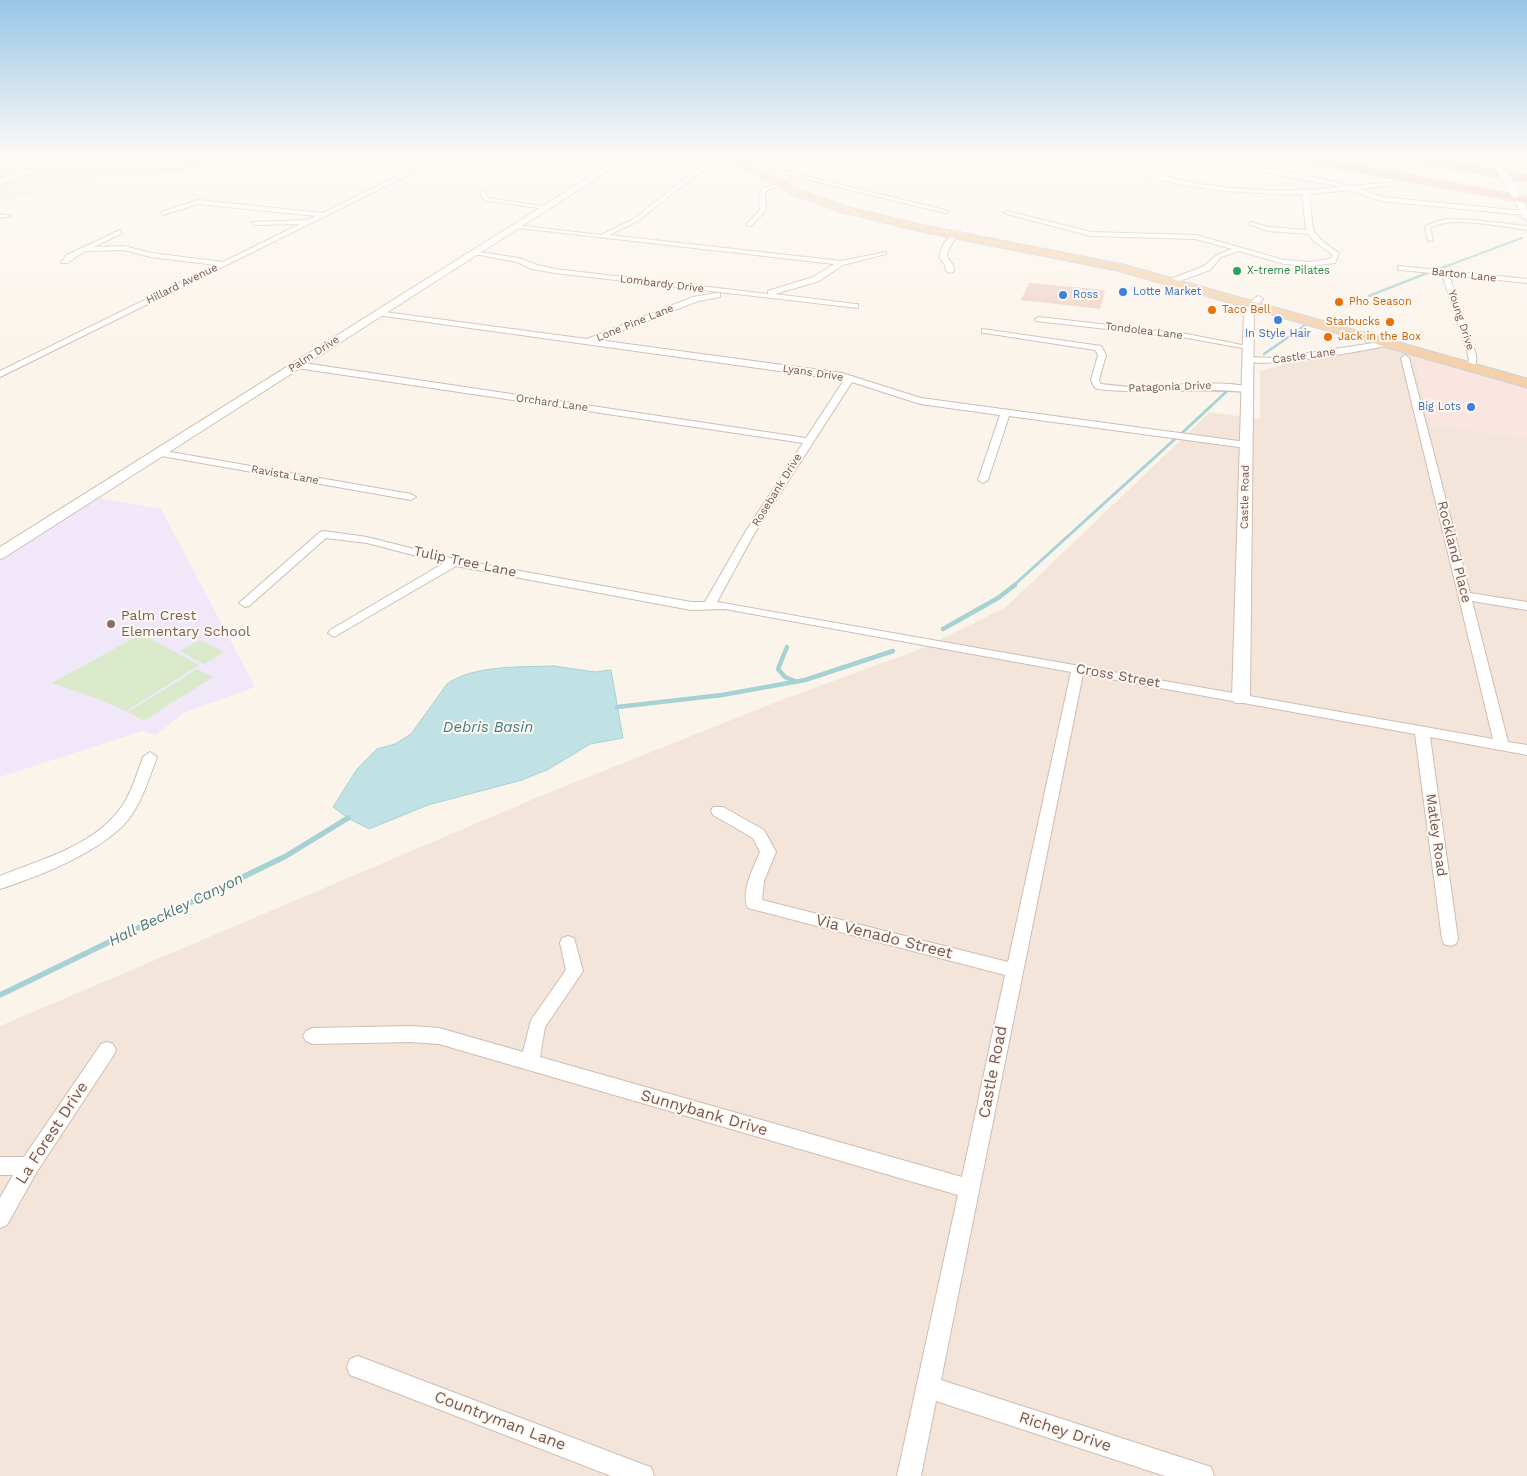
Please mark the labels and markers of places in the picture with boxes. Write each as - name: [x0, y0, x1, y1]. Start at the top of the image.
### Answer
- place label: X-treme Pilates: [1247, 264, 1330, 278]
- marker: X-treme Pilates: [1231, 265, 1243, 277]
- place label: Lotte Market: [1133, 285, 1201, 299]
- marker: Lotte Market: [1117, 286, 1129, 298]
- place label: Ross: [1073, 288, 1098, 302]
- marker: Ross: [1057, 289, 1069, 301]
- place label: Pho Season: [1349, 295, 1412, 309]
- marker: Pho Season: [1333, 296, 1345, 308]
- place label: Taco Bell: [1222, 303, 1271, 317]
- marker: Taco Bell: [1206, 304, 1218, 316]
- marker: In Style Hair: [1272, 314, 1284, 326]
- place label: Starbucks: [1326, 315, 1380, 329]
- marker: Starbucks: [1384, 316, 1396, 328]
- place label: In Style Hair: [1245, 327, 1311, 341]
- place label: Jack in the Box: [1338, 330, 1421, 344]
- marker: Jack in the Box: [1322, 331, 1334, 343]
- place label: Big Lots: [1418, 400, 1461, 414]
- marker: Big Lots: [1465, 401, 1477, 413]
- place label: Palm Crest Elementary School: [121, 608, 250, 640]
- marker: Palm Crest Elementary School: [105, 618, 117, 630]

